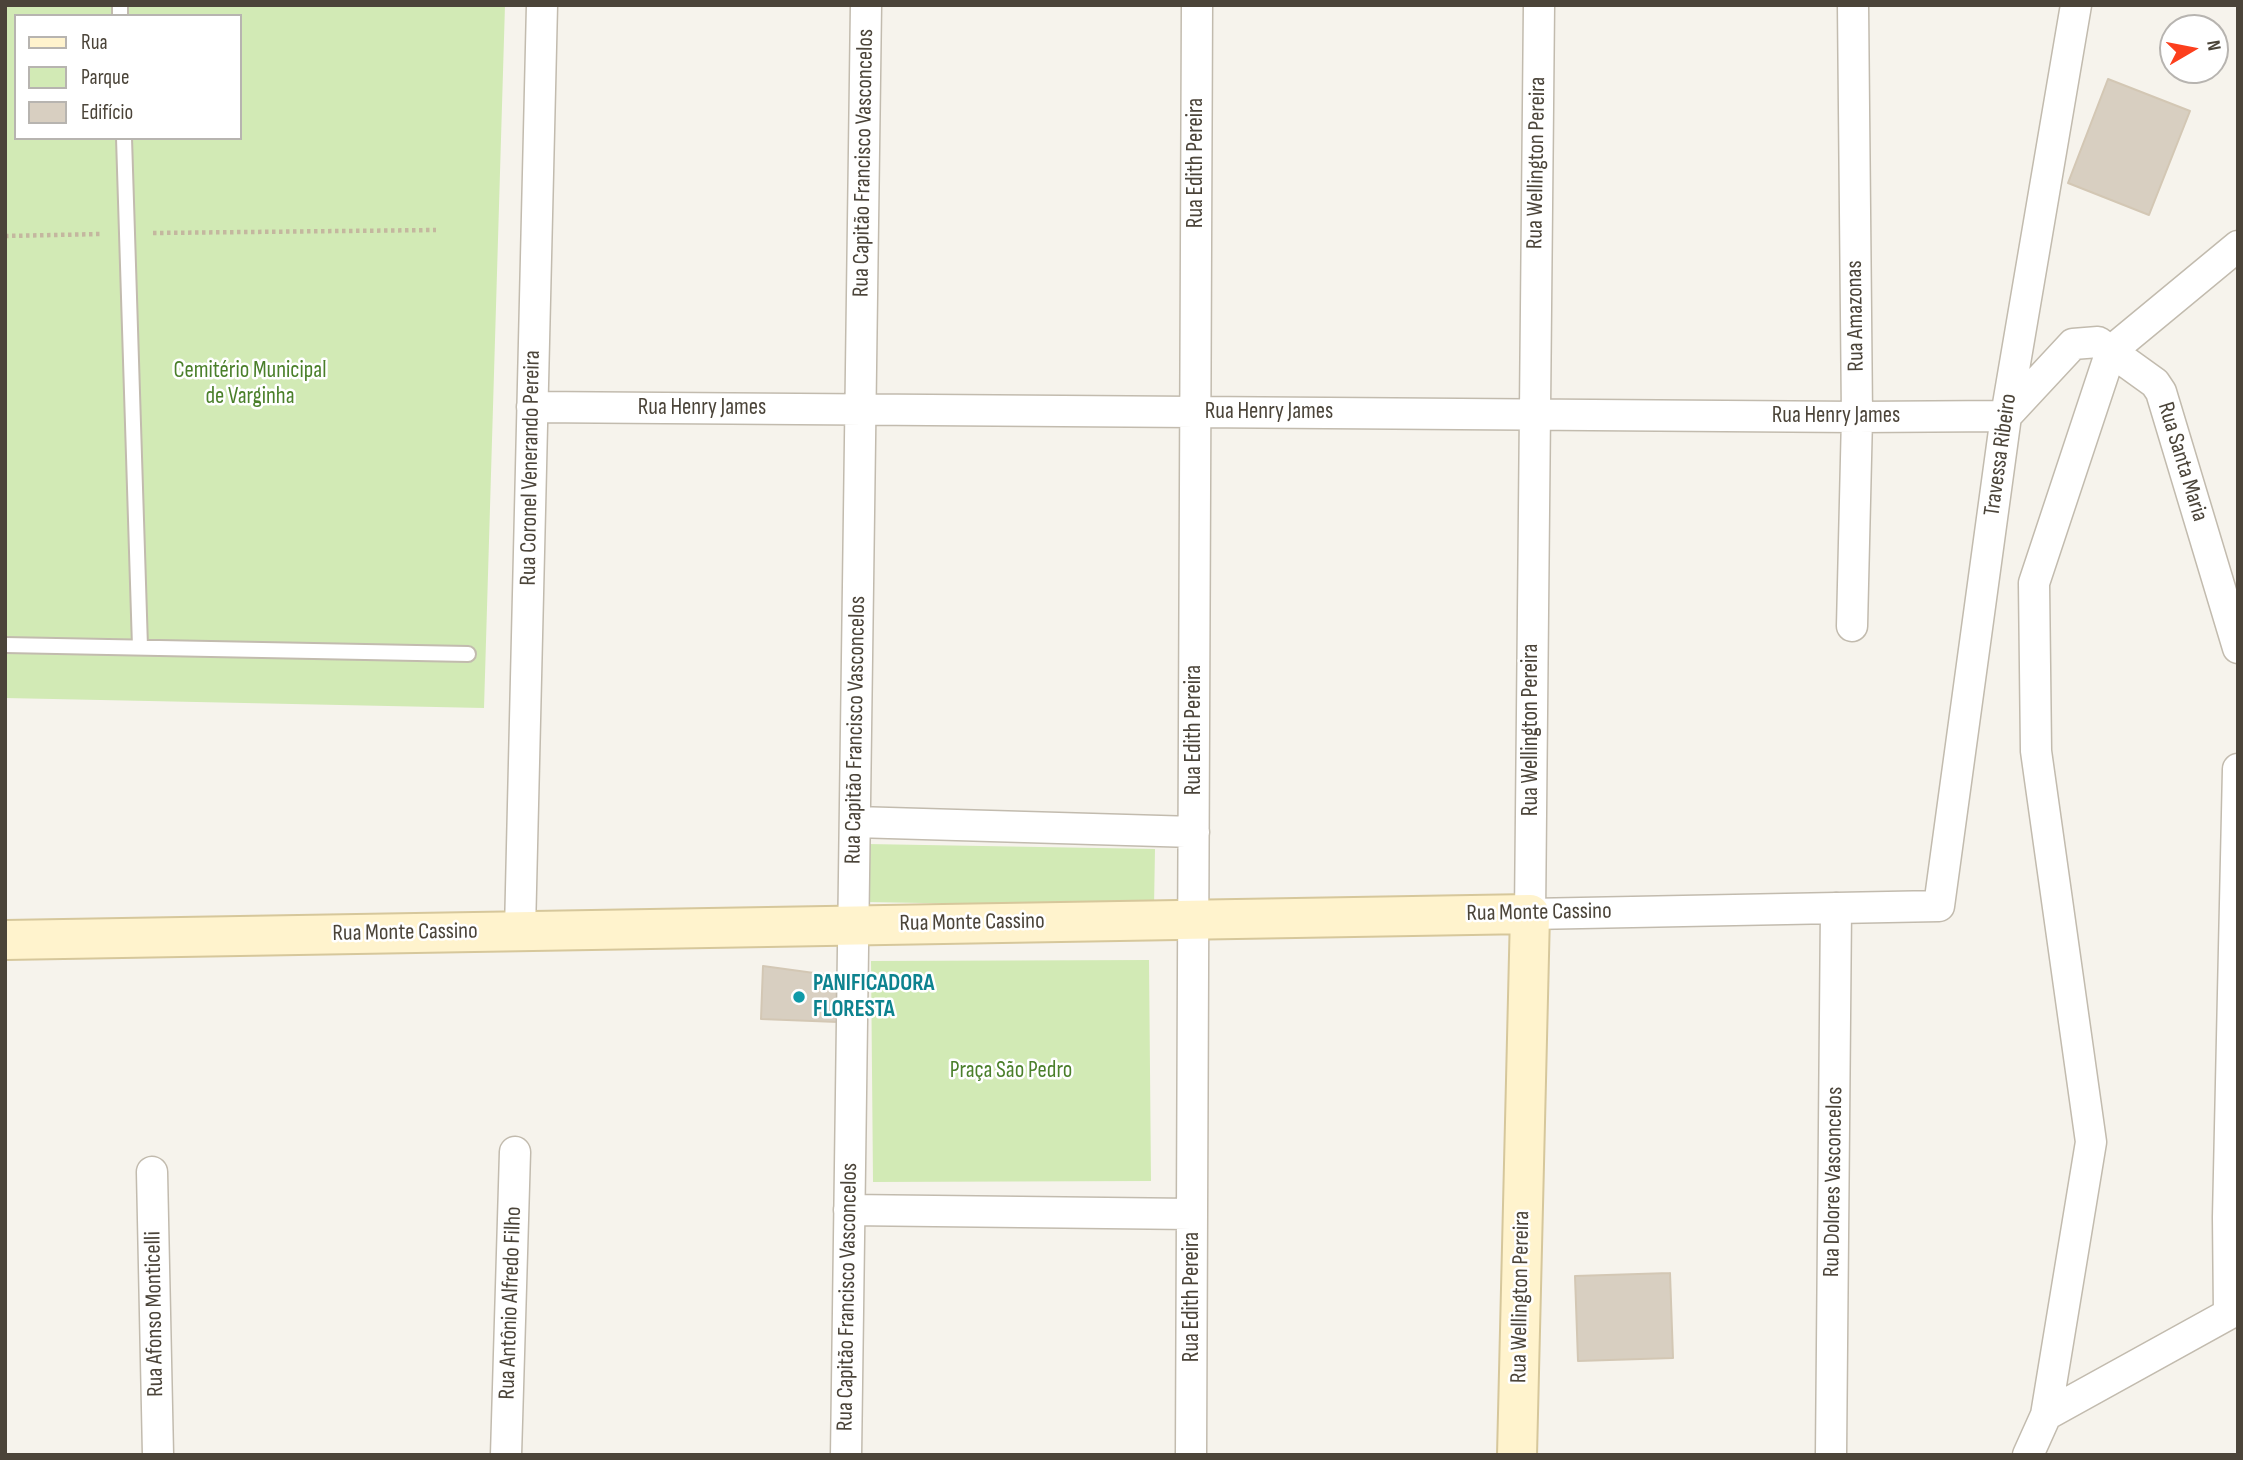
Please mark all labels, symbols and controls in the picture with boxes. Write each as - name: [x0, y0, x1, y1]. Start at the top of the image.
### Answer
- legend: [14, 14, 242, 140]
- north arrow: [2159, 14, 2229, 84]
- street label: Rua Capitão Francisco Vasconcelos: [848, 29, 880, 297]
- text: Rua: [81, 30, 108, 55]
- text: N: [2201, 39, 2225, 53]
- text: Parque: [81, 65, 129, 90]
- street label: Rua Wellington Pereira: [1522, 77, 1552, 249]
- street label: Rua Edith Pereira: [1182, 98, 1210, 228]
- text: Edifício: [81, 100, 133, 125]
- street label: Rua Amazonas: [1841, 260, 1871, 372]
- street label: Rua Coronel Venerando Pereira: [515, 350, 547, 586]
- park label: Cemitério Municipal de Varginha: [174, 357, 326, 411]
- street label: Travessa Ribeiro: [1979, 392, 2023, 518]
- street label: Rua Henry James: [638, 394, 766, 422]
- street label: Rua Henry James: [1205, 398, 1333, 426]
- street label: Rua Santa Maria: [2151, 399, 2213, 525]
- street label: Rua Henry James: [1772, 402, 1900, 430]
- street label: Rua Capitão Francisco Vasconcelos: [840, 596, 872, 864]
- street label: Rua Wellington Pereira: [1517, 644, 1545, 816]
- street label: Rua Edith Pereira: [1180, 665, 1208, 795]
- street label: Rua Monte Cassino: [1466, 898, 1612, 928]
- street label: Rua Monte Cassino: [899, 908, 1045, 938]
- street label: Rua Monte Cassino: [332, 918, 478, 948]
- place label: PANIFICADORA FLORESTA: [813, 970, 935, 1024]
- marker: PANIFICADORA FLORESTA: [791, 989, 807, 1005]
- park label: Praça São Pedro: [950, 1057, 1072, 1085]
- street label: Rua Dolores Vasconcelos: [1819, 1087, 1849, 1277]
- street label: Rua Capitão Francisco Vasconcelos: [832, 1163, 864, 1431]
- street label: Rua Antônio Alfredo Filho: [494, 1206, 528, 1400]
- street label: Rua Wellington Pereira: [1506, 1211, 1536, 1383]
- street label: Rua Afonso Monticelli: [140, 1231, 170, 1397]
- street label: Rua Edith Pereira: [1178, 1232, 1206, 1362]

